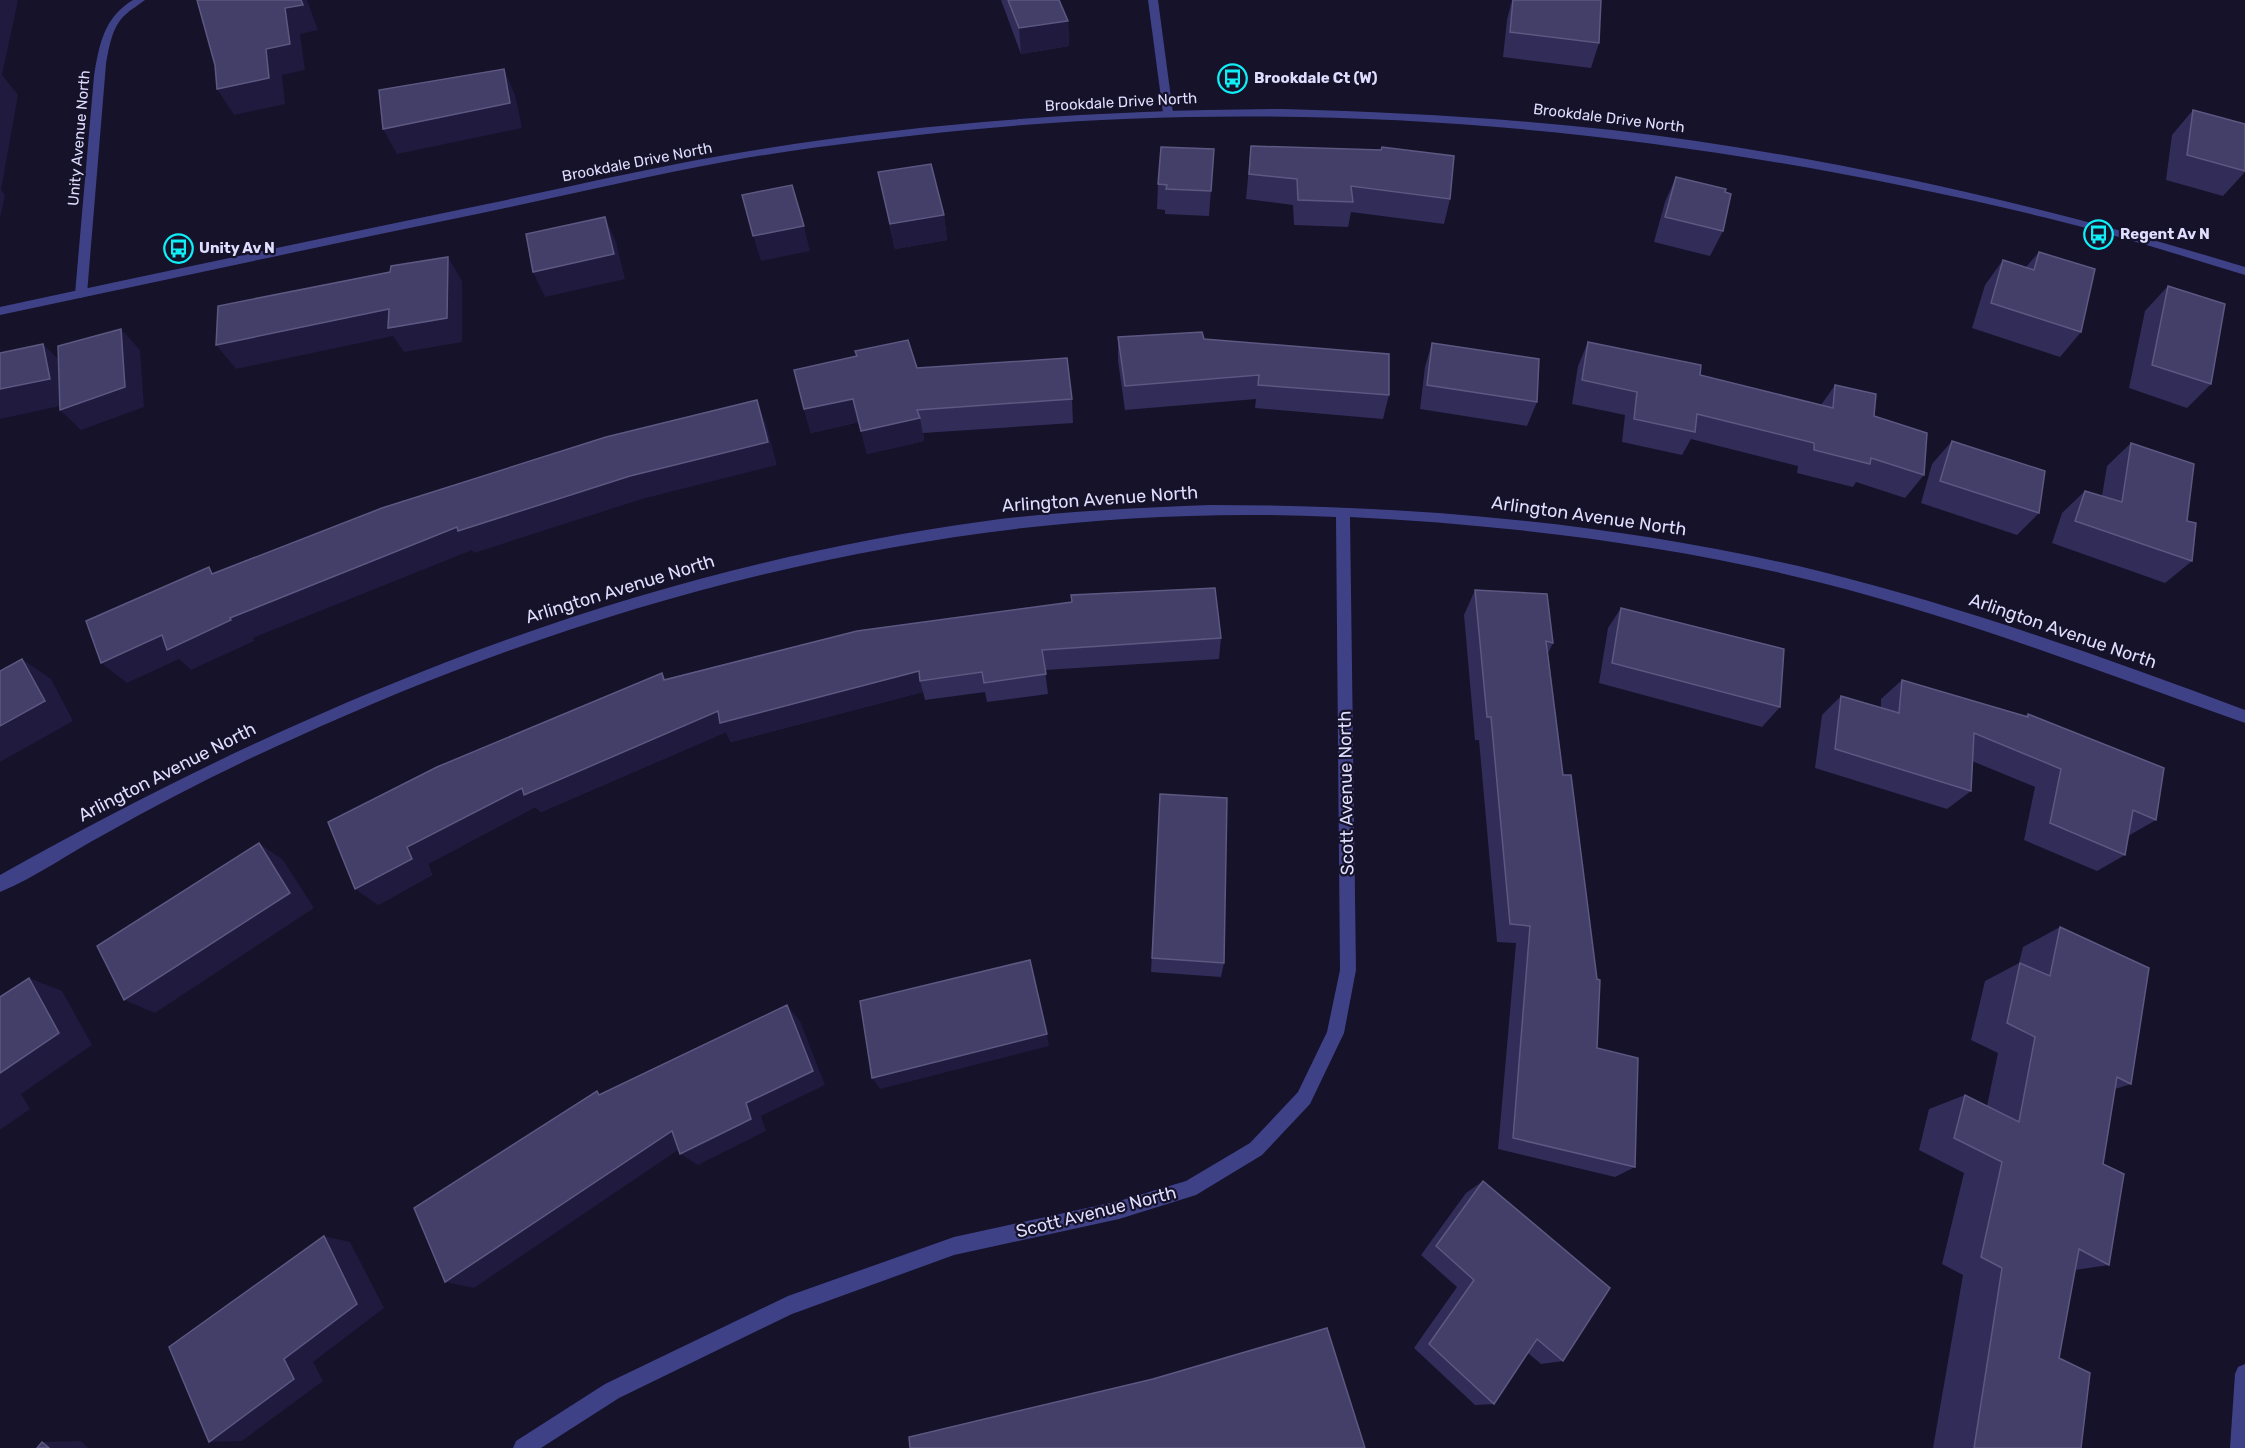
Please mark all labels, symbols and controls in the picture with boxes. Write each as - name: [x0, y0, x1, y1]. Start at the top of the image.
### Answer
- bus stop icon: Brookdale Ct (W): [1217, 62, 1249, 94]
- street label: Unity Avenue North: [64, 69, 94, 207]
- place label: Brookdale Ct (W): [1254, 69, 1378, 87]
- street label: Brookdale Drive North: [1044, 89, 1198, 115]
- street label: Brookdale Drive North: [1532, 100, 1686, 136]
- street label: Brookdale Drive North: [560, 139, 714, 185]
- bus stop icon: Regent Av N: [2083, 218, 2115, 250]
- place label: Regent Av N: [2120, 225, 2210, 243]
- bus stop icon: Unity Av N: [162, 232, 194, 264]
- place label: Unity Av N: [199, 239, 275, 257]
- street label: Arlington Avenue North: [1001, 481, 1199, 517]
- street label: Arlington Avenue North: [1490, 491, 1688, 541]
- street label: Arlington Avenue North: [523, 550, 717, 628]
- street label: Arlington Avenue North: [1966, 589, 2160, 673]
- street label: Scott Avenue North: [1334, 711, 1358, 875]
- street label: Arlington Avenue North: [74, 718, 260, 826]
- street label: Scott Avenue North: [1014, 1181, 1178, 1243]

